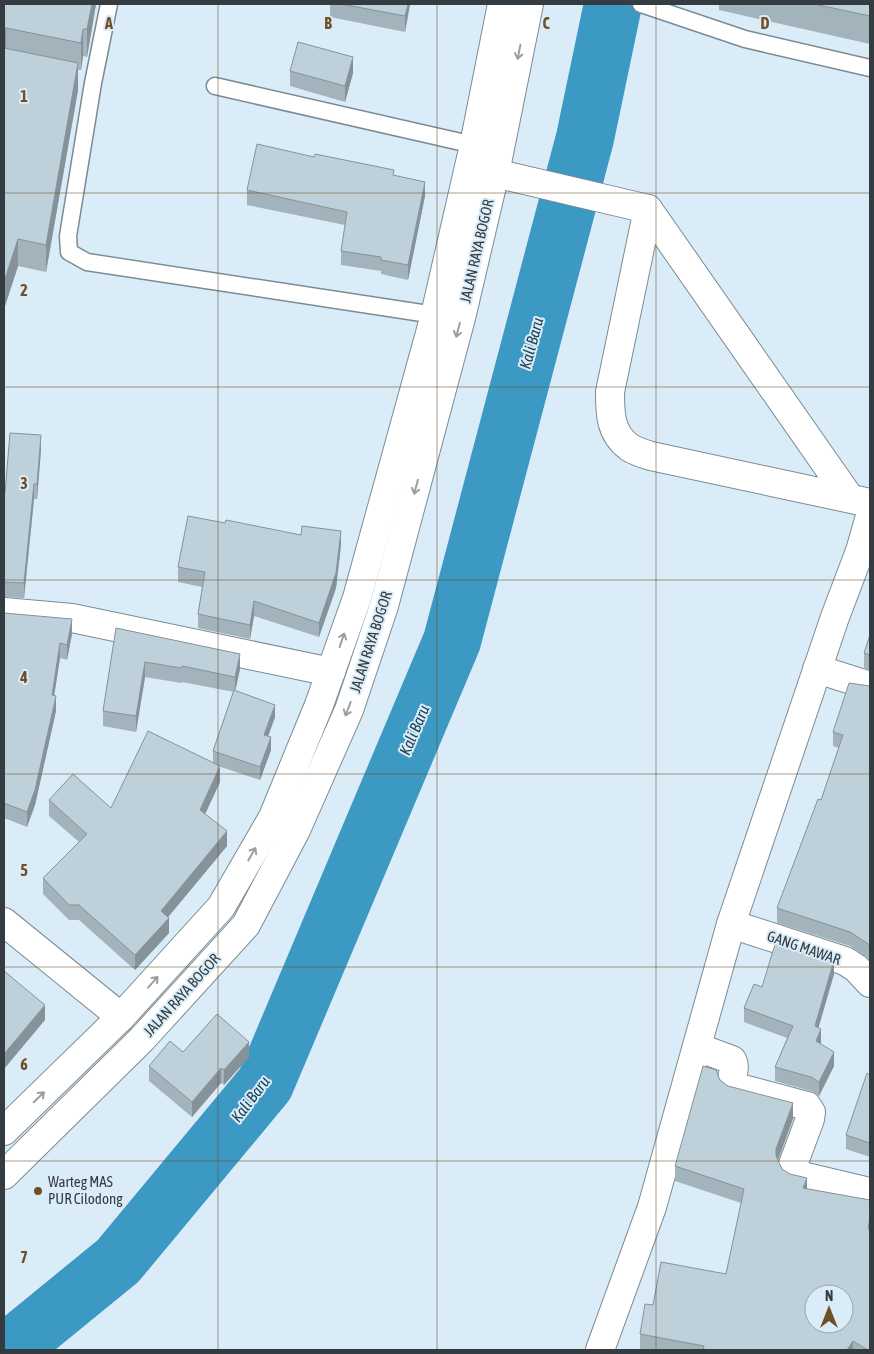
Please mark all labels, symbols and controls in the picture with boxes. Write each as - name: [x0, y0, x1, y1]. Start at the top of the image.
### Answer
- text: A: [104, 14, 113, 32]
- text: B: [324, 14, 332, 32]
- text: C: [542, 14, 550, 32]
- text: D: [761, 14, 770, 32]
- one-way arrow: [514, 43, 524, 59]
- text: 1: [20, 87, 28, 105]
- street label: JALAN RAYA BOGOR: [456, 197, 497, 304]
- text: 2: [20, 281, 28, 299]
- water label: Kali Baru: [516, 315, 547, 371]
- one-way arrow: [453, 321, 462, 337]
- text: 3: [20, 474, 28, 492]
- one-way arrow: [411, 478, 420, 494]
- street label: JALAN RAYA BOGOR: [346, 588, 395, 695]
- one-way arrow: [338, 633, 347, 648]
- text: 4: [19, 668, 28, 686]
- one-way arrow: [343, 701, 353, 716]
- water label: Kali Baru: [395, 702, 433, 758]
- one-way arrow: [247, 847, 257, 861]
- text: 5: [20, 861, 28, 879]
- street label: GANG MAWAR: [765, 927, 844, 968]
- street label: JALAN RAYA BOGOR: [140, 949, 224, 1040]
- one-way arrow: [147, 975, 159, 988]
- text: 6: [20, 1055, 28, 1073]
- water label: Kali Baru: [227, 1072, 273, 1125]
- one-way arrow: [32, 1091, 45, 1103]
- place label: Warteg MAS PUR Cilodong: [48, 1173, 123, 1207]
- marker: Warteg MAS PUR Cilodong: [32, 1185, 44, 1197]
- text: 7: [20, 1248, 28, 1266]
- north arrow: [804, 1284, 854, 1334]
- text: N: [825, 1288, 833, 1304]

